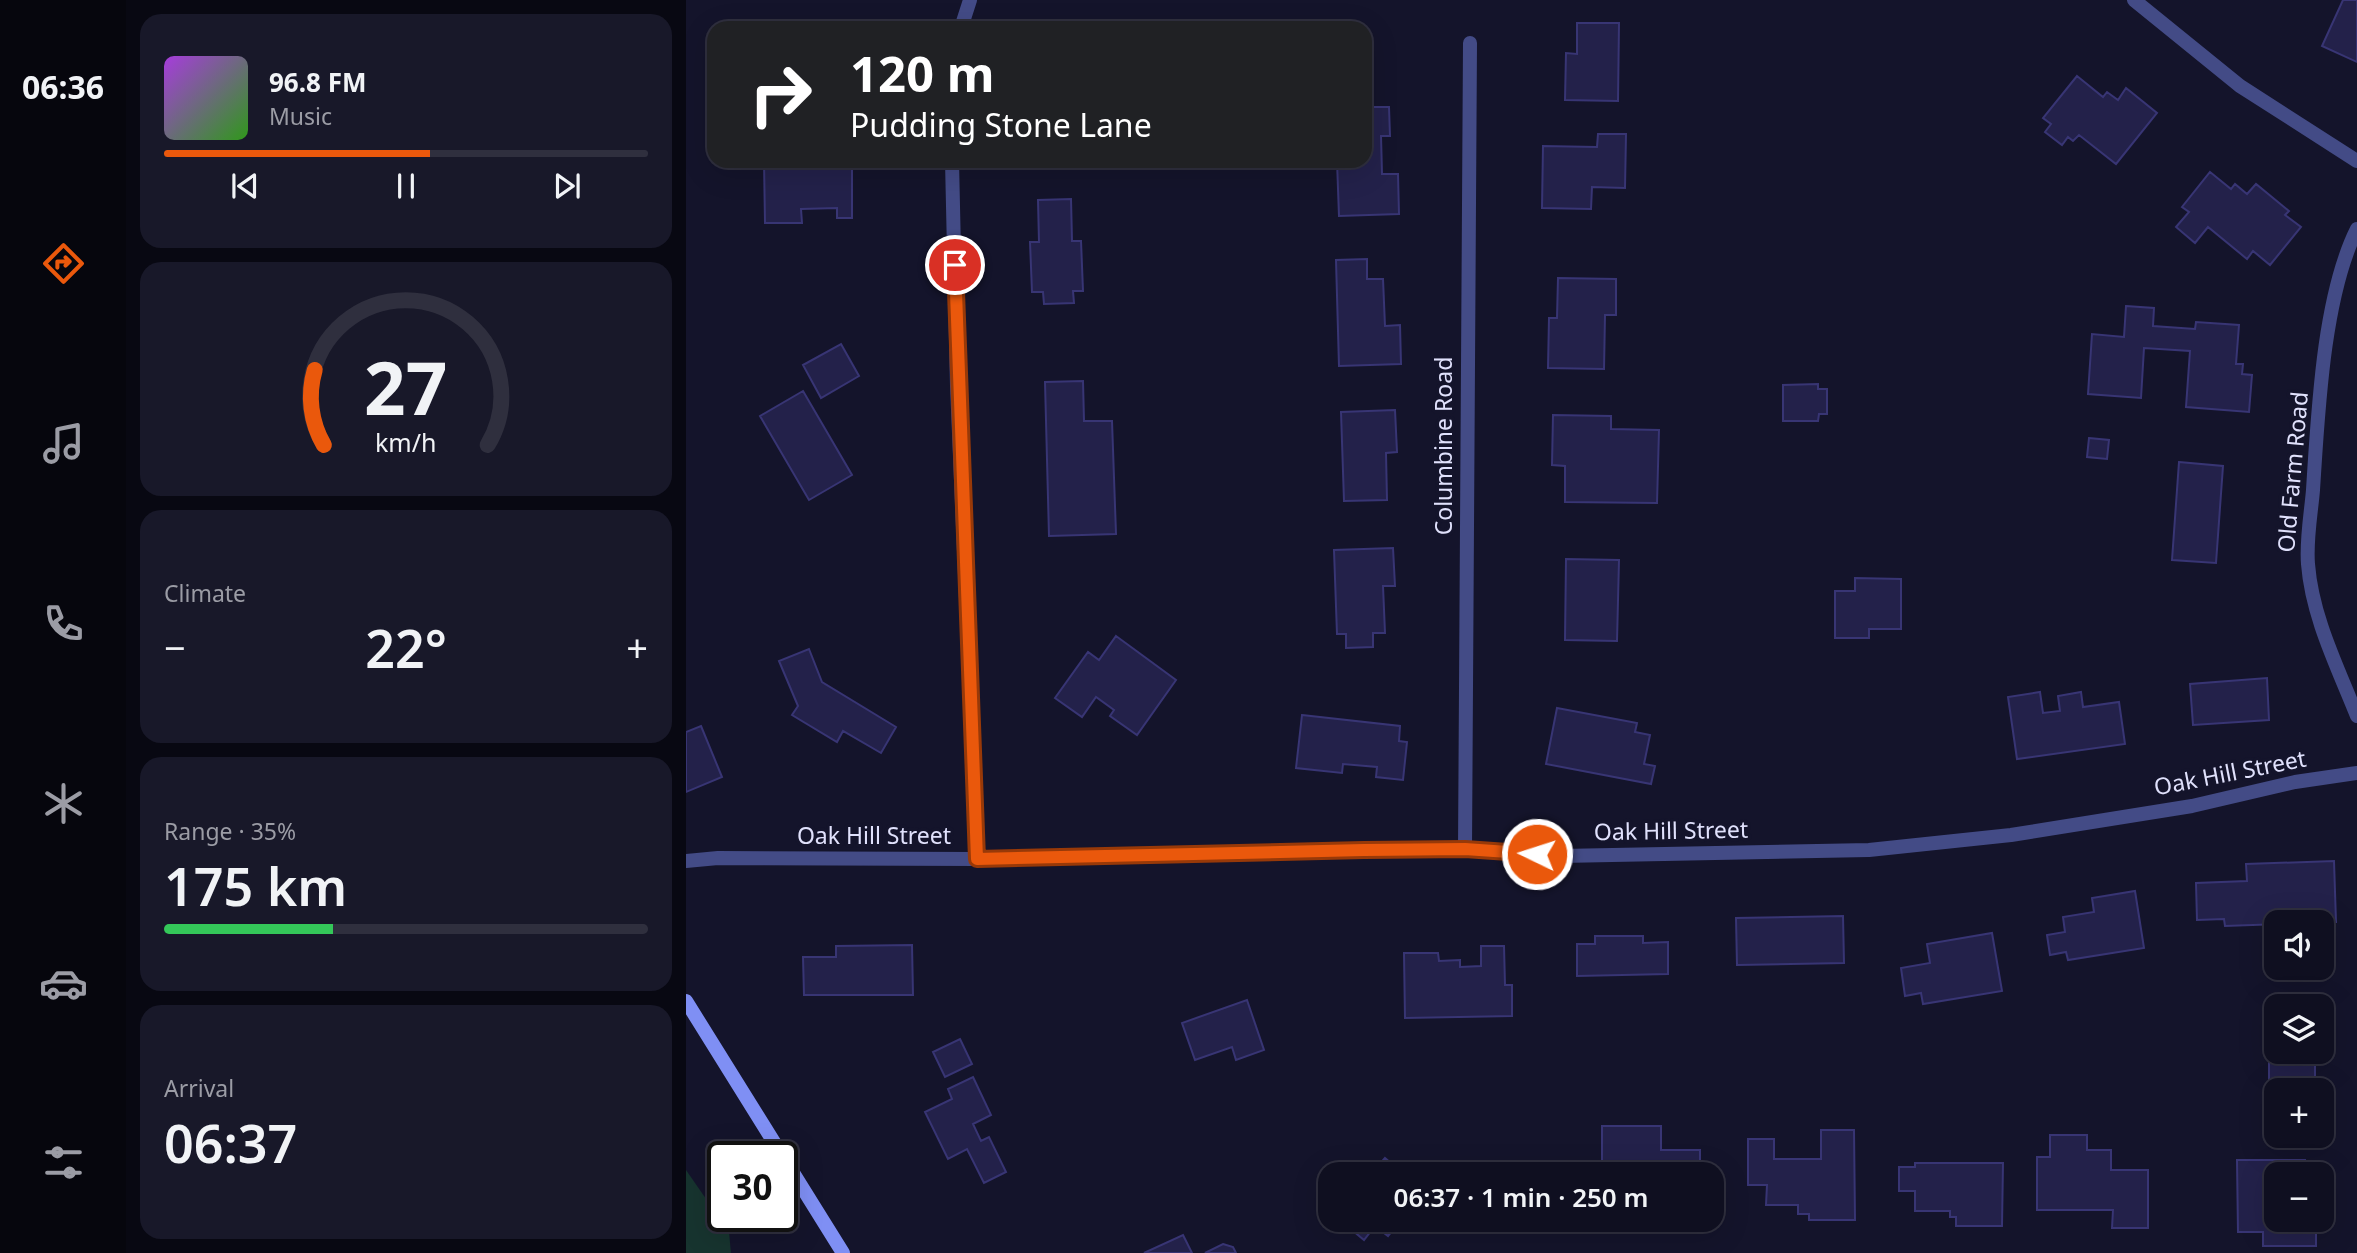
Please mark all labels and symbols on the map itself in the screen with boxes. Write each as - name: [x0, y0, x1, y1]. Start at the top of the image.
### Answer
- pin: [925, 235, 985, 295]
- street label: Columbine Road: [1427, 357, 1459, 535]
- street label: Old Farm Road: [2269, 390, 2315, 554]
- street label: Oak Hill Street: [2151, 742, 2309, 802]
- street label: Oak Hill Street: [1594, 813, 1748, 847]
- position arrow: [1500, 817, 1574, 891]
- street label: Oak Hill Street: [797, 819, 951, 851]
- speed limit sign: 30: [707, 1141, 798, 1232]

